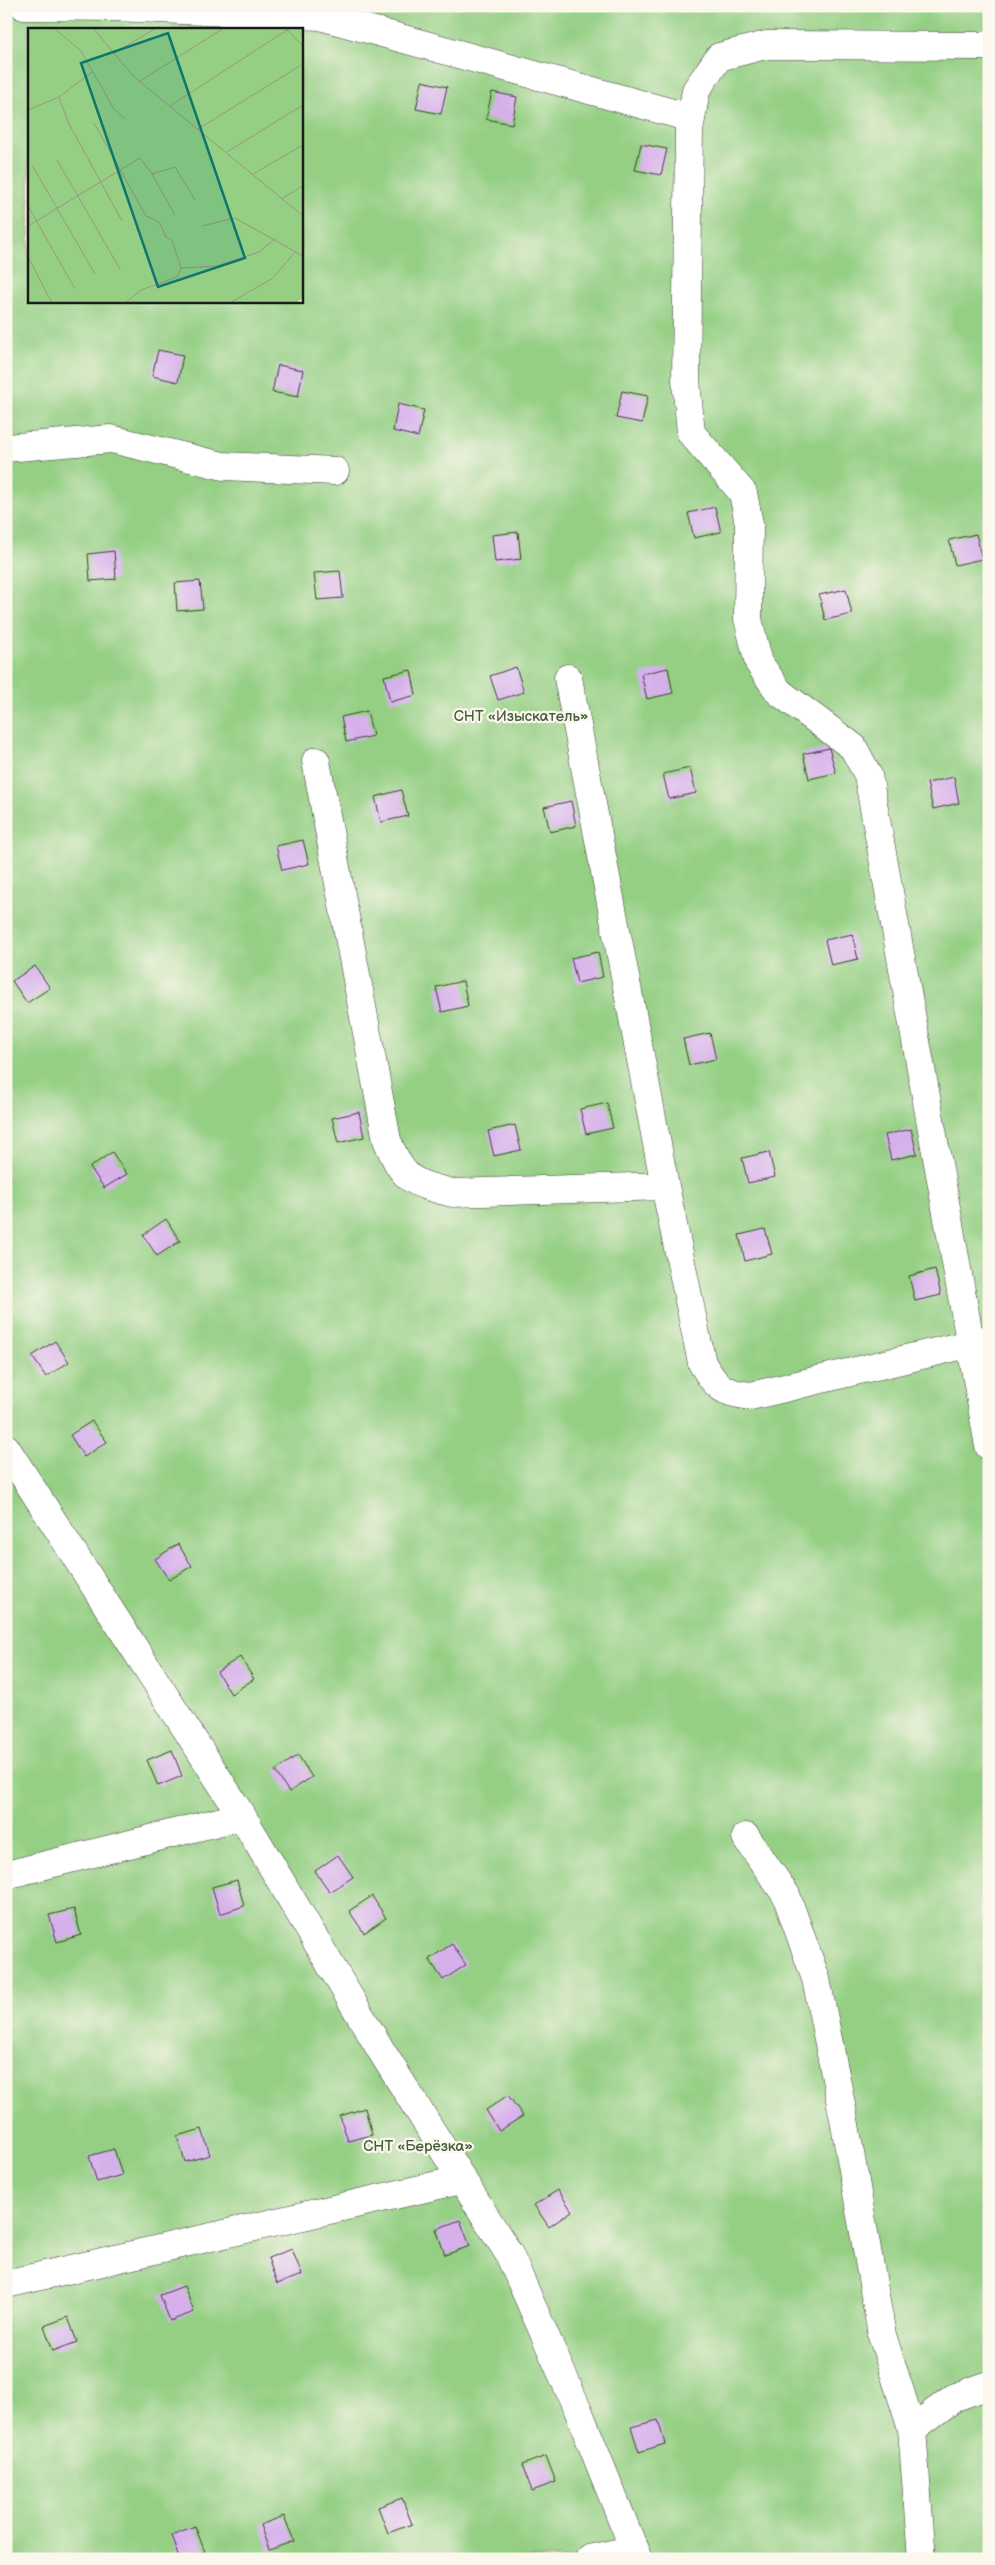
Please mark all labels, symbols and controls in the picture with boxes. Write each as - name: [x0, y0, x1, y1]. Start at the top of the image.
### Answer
- inset map: [28, 28, 302, 302]
- park label: СНТ «Изыскатель»: [454, 707, 588, 726]
- park label: СНТ «Берёзка»: [363, 2137, 473, 2156]

